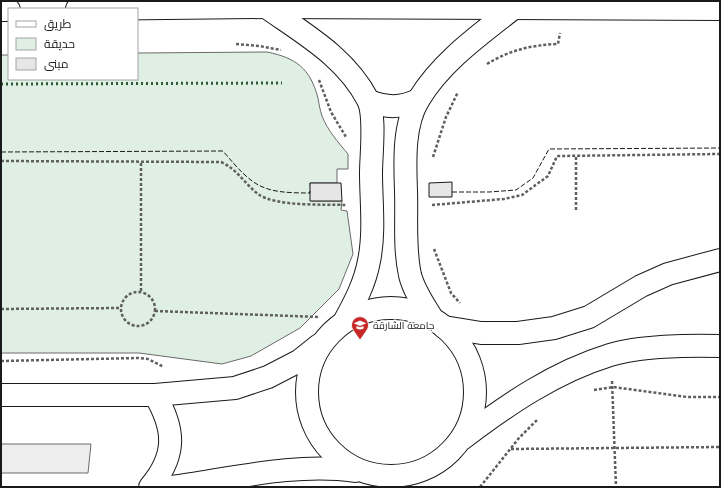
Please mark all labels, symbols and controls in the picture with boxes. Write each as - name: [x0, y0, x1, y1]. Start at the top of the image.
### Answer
- legend: [8, 8, 138, 80]
- text: طريق: [44, 16, 72, 31]
- text: حديقة: [44, 36, 75, 51]
- text: مبنى: [44, 56, 69, 71]
- school or university icon: جامعة الشارقة: [350, 315, 370, 340]
- place label: جامعة الشارقة: [373, 319, 434, 332]

